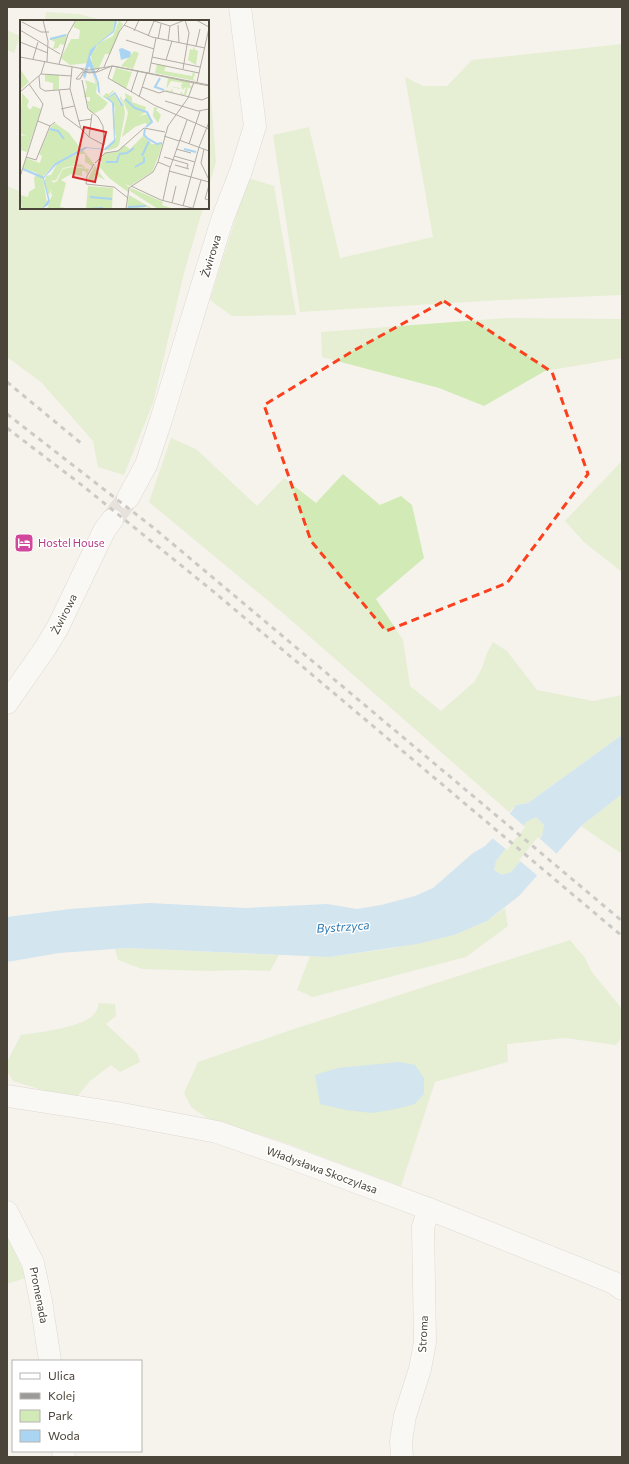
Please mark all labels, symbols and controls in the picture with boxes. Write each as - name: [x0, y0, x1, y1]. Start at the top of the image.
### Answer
- inset map: [20, 20, 209, 209]
- street label: Żwirowa: [197, 233, 223, 279]
- hotel icon: Hostel House: [13, 532, 35, 554]
- place label: Hostel House: [38, 536, 105, 549]
- street label: Żwirowa: [47, 591, 79, 636]
- water label: Bystrzyca: [316, 917, 370, 935]
- street label: Władysława Skoczylasa: [265, 1143, 379, 1196]
- street label: Promenada: [28, 1266, 51, 1324]
- street label: Stroma: [415, 1315, 430, 1353]
- legend: [12, 1360, 142, 1452]
- text: Ulica: [48, 1368, 75, 1382]
- text: Kolej: [48, 1388, 75, 1402]
- text: Park: [48, 1408, 74, 1422]
- text: Woda: [48, 1428, 80, 1442]

